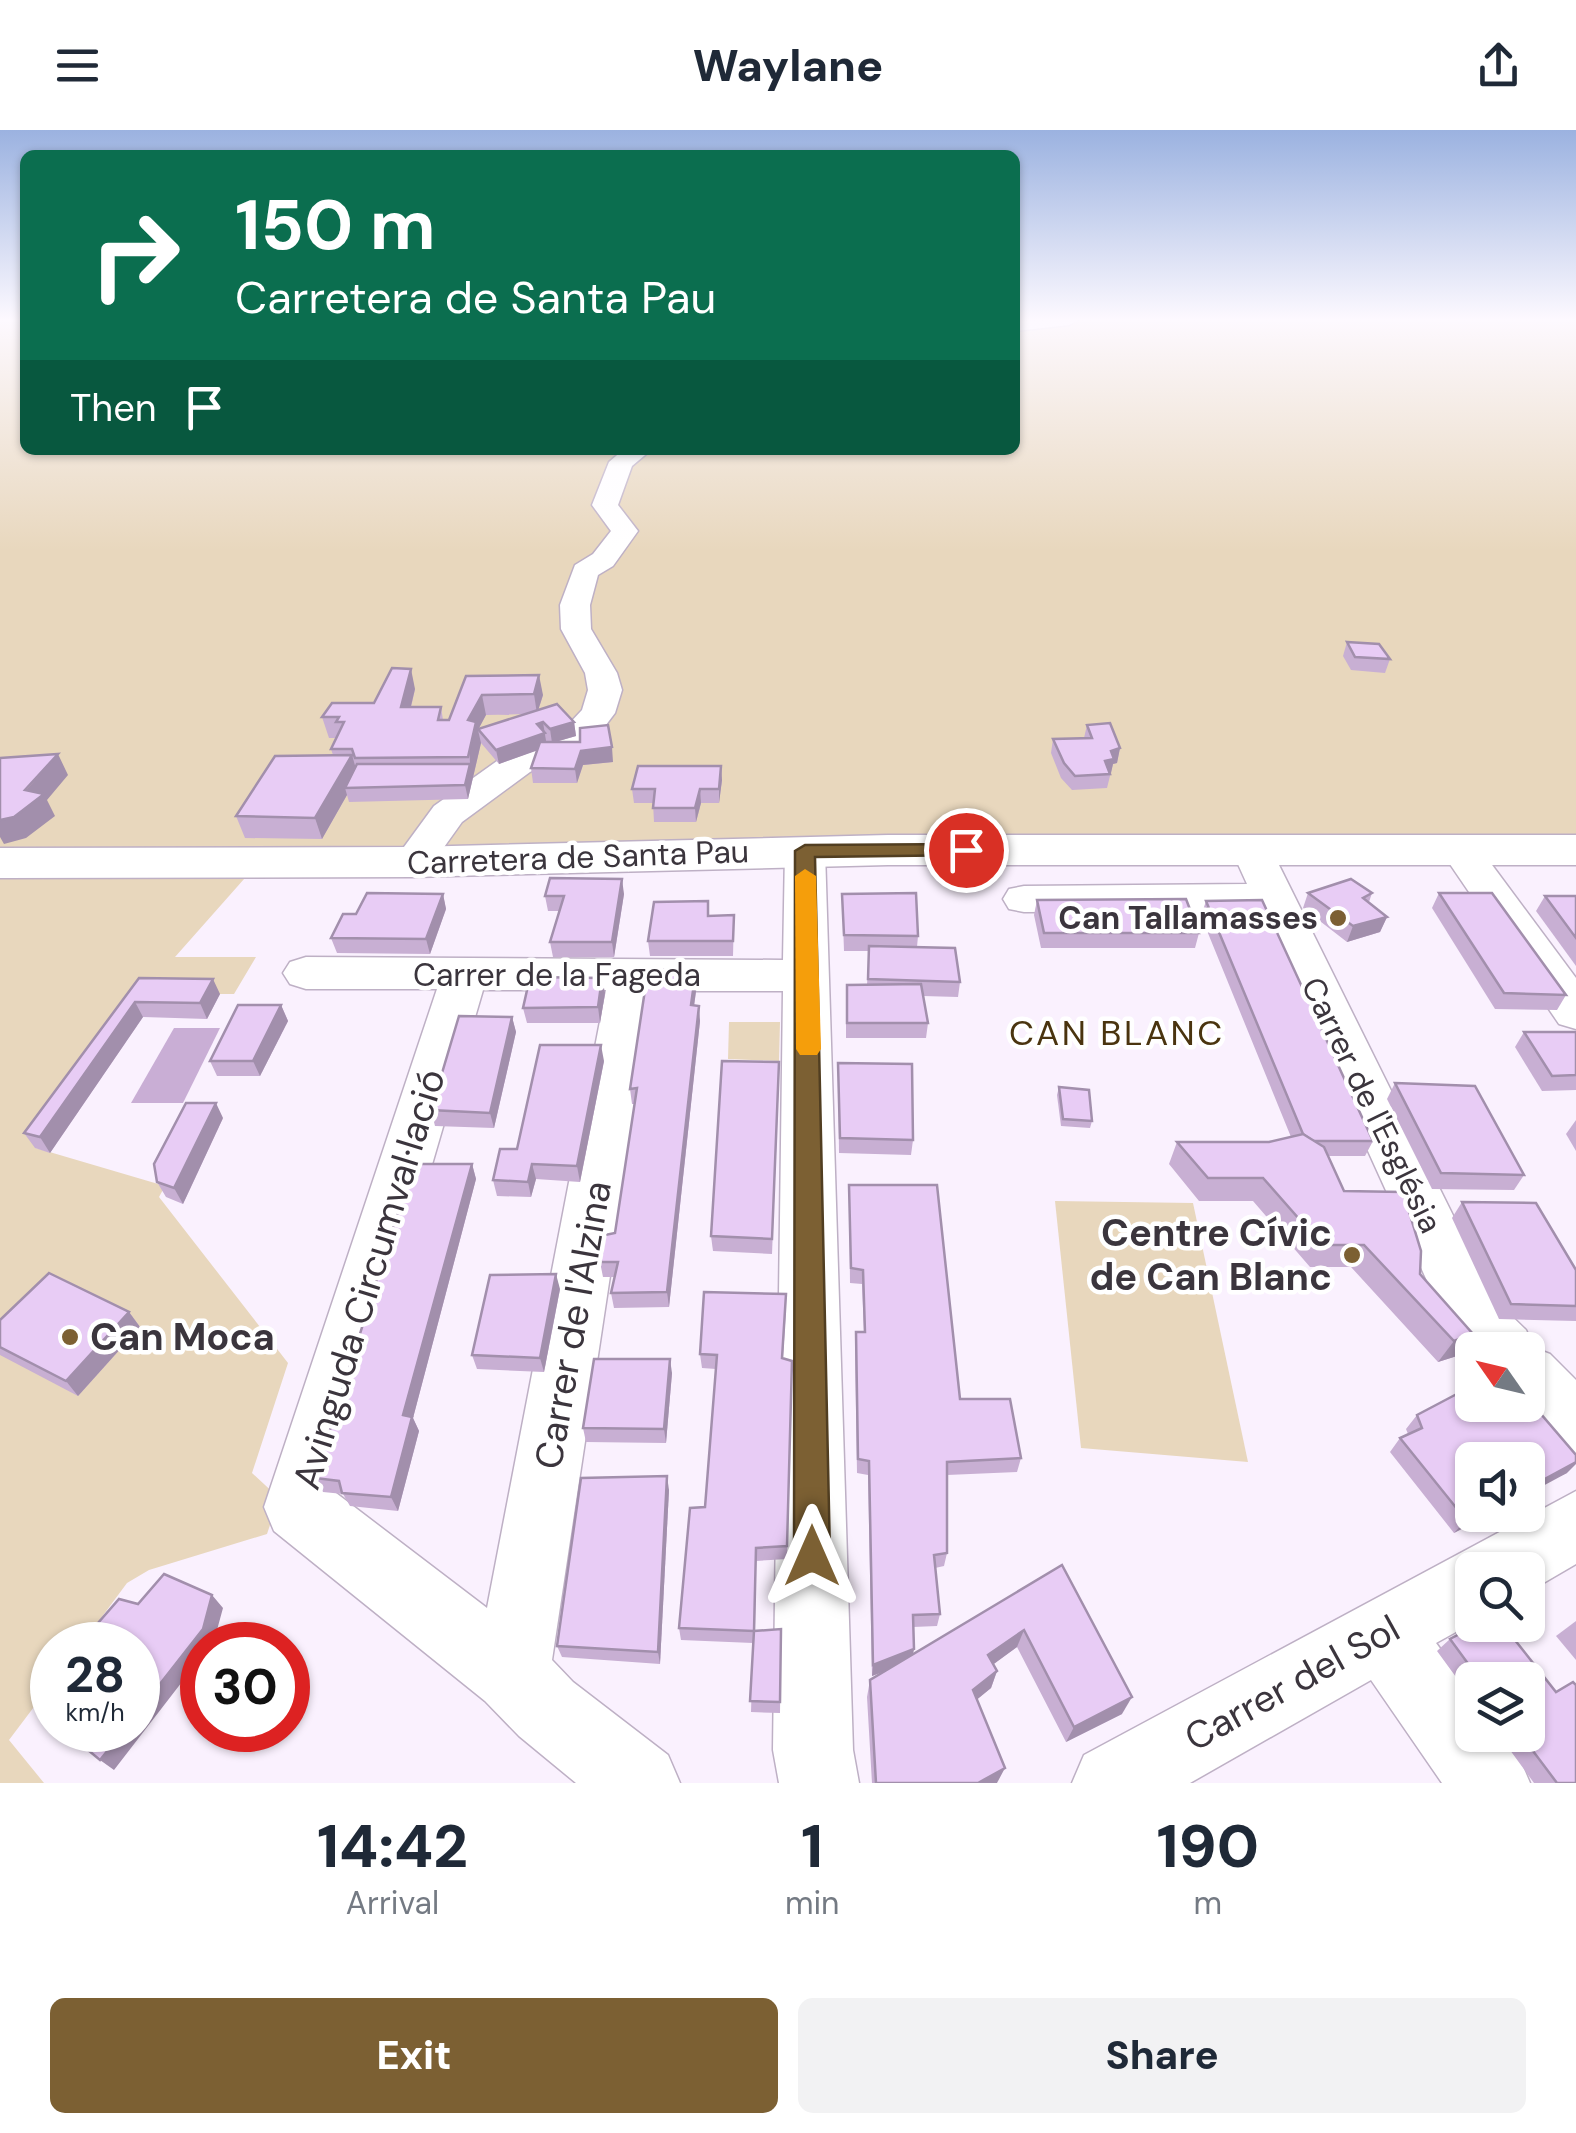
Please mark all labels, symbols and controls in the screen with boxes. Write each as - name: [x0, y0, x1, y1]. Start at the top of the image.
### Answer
- text: Waylane: [693, 36, 883, 95]
- icon: menu: [50, 38, 105, 93]
- icon: share: [1471, 38, 1526, 93]
- text: 150 m: [235, 180, 436, 271]
- icon: right: [70, 190, 200, 320]
- text: Carretera de Santa Pau: [235, 268, 716, 327]
- icon: arrive: [177, 380, 232, 435]
- text: Then: [70, 383, 157, 433]
- pin: [924, 808, 1009, 893]
- icon: arrive: [939, 823, 994, 878]
- street label: Carretera de Santa Pau: [406, 830, 750, 884]
- place label: Can Tallamasses: [1058, 897, 1318, 939]
- marker: Can Tallamasses: [1327, 907, 1349, 929]
- street label: Carrer de la Fageda: [413, 954, 701, 996]
- street label: Carrer de l'Església: [1292, 970, 1452, 1240]
- district label: CAN BLANC: [1009, 1010, 1225, 1056]
- street label: Avinguda Circumval·lació: [281, 1063, 457, 1495]
- street label: Carrer de l'Alzina: [523, 1177, 623, 1473]
- place label: Centre Cívic de Can Blanc: [1089, 1208, 1332, 1302]
- marker: Centre Cívic de Can Blanc: [1341, 1244, 1363, 1266]
- place label: Can Moca: [90, 1312, 275, 1362]
- marker: Can Moca: [59, 1326, 81, 1348]
- north arrow: [1455, 1332, 1545, 1422]
- map controls: [1455, 1332, 1545, 1752]
- button: sound: [1455, 1442, 1545, 1532]
- position arrow: [760, 1504, 864, 1608]
- button: search: [1455, 1552, 1545, 1642]
- street label: Carrer del Sol: [1176, 1603, 1408, 1763]
- speed limit sign: 30: [180, 1622, 310, 1752]
- text: 28: [65, 1642, 125, 1708]
- button: layers: [1455, 1662, 1545, 1752]
- text: km/h: [65, 1696, 125, 1729]
- text: 14:42: [317, 1807, 468, 1886]
- text: 1: [801, 1807, 823, 1886]
- text: 190: [1156, 1807, 1259, 1886]
- text: Arrival: [346, 1882, 439, 1924]
- text: min: [785, 1882, 839, 1924]
- text: m: [1193, 1882, 1222, 1924]
- button: Exit: [50, 1998, 778, 2113]
- button: Share: [798, 1998, 1526, 2113]

